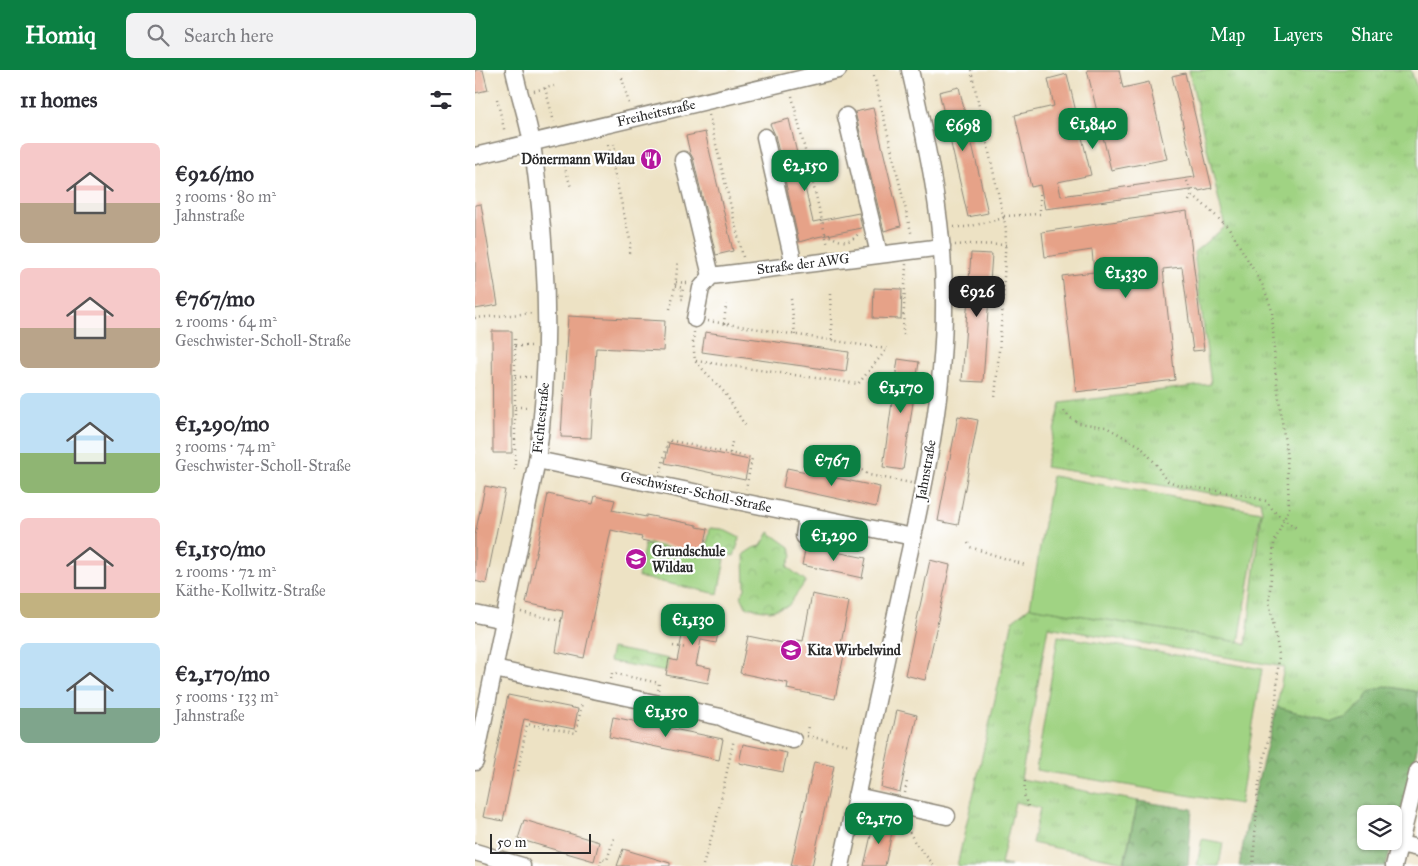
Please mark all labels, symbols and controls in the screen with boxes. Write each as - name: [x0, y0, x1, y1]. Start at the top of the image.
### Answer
- search box: [126, 13, 476, 58]
- text: Homiq: [25, 20, 96, 50]
- icon: search: [144, 21, 172, 49]
- text: Search here: [184, 24, 274, 47]
- text: Map: [1210, 24, 1245, 46]
- text: Layers: [1273, 24, 1323, 46]
- text: Share: [1351, 24, 1393, 46]
- icon: filters: [427, 86, 455, 114]
- text: 11 homes: [20, 87, 97, 113]
- street label: Freiheitstraße: [615, 96, 697, 130]
- pin: €1,840: [1052, 108, 1134, 150]
- pin: €698: [933, 109, 993, 152]
- text: €1,840: [1070, 114, 1116, 133]
- text: €698: [945, 116, 981, 135]
- restaurant icon: Dönermann Wildau: [639, 147, 663, 171]
- pin: €2,150: [764, 150, 846, 192]
- place label: Dönermann Wildau: [521, 151, 636, 168]
- text: €2,150: [782, 156, 828, 175]
- text: €926/mo: [175, 161, 254, 187]
- icon: home: [60, 163, 120, 223]
- text: 3 rooms · 80 m²: [175, 187, 276, 206]
- text: Jahnstraße: [175, 206, 245, 225]
- street label: Straße der AWG: [756, 250, 850, 278]
- pin: €1,330: [1085, 256, 1167, 299]
- text: €1,330: [1105, 263, 1147, 282]
- pin: €926: [947, 276, 1007, 318]
- text: €926: [960, 282, 994, 301]
- text: €767/mo: [175, 286, 255, 312]
- icon: home: [60, 288, 120, 348]
- text: 2 rooms · 64 m²: [175, 312, 277, 331]
- text: Geschwister-Scholl-Straße: [175, 331, 351, 350]
- pin: €1,170: [860, 372, 942, 414]
- text: €1,170: [879, 378, 923, 397]
- street label: Fichtestraße: [529, 381, 553, 455]
- text: €1,290/mo: [175, 411, 269, 437]
- icon: home: [60, 413, 120, 473]
- text: 3 rooms · 74 m²: [175, 437, 275, 456]
- street label: Jahnstraße: [912, 438, 941, 504]
- pin: €767: [802, 444, 862, 487]
- text: €767: [815, 451, 849, 470]
- text: Geschwister-Scholl-Straße: [175, 456, 351, 475]
- street label: Geschwister-Scholl-Straße: [619, 468, 773, 516]
- pin: €1,290: [793, 520, 875, 562]
- text: €1,290: [811, 526, 857, 545]
- text: €1,150/mo: [175, 536, 266, 562]
- icon: home: [60, 538, 120, 598]
- place label: Grundschule Wildau: [652, 543, 726, 576]
- school or university icon: Grundschule Wildau: [624, 547, 648, 571]
- text: 2 rooms · 72 m²: [175, 562, 276, 581]
- text: Käthe-Kollwitz-Straße: [175, 581, 326, 600]
- pin: €1,130: [652, 604, 734, 646]
- text: €1,130: [672, 610, 714, 629]
- school or university icon: Kita Wirbelwind: [779, 638, 803, 662]
- place label: Kita Wirbelwind: [807, 642, 902, 659]
- text: €2,170/mo: [175, 661, 270, 687]
- icon: home: [60, 663, 120, 723]
- text: 5 rooms · 133 m²: [175, 687, 278, 706]
- pin: €1,150: [625, 696, 707, 738]
- text: €1,150: [644, 702, 688, 721]
- text: Jahnstraße: [175, 706, 245, 725]
- pin: €2,170: [838, 802, 920, 845]
- map controls: [1357, 805, 1402, 850]
- button: layers: [1357, 805, 1402, 850]
- text: €2,170: [856, 809, 902, 828]
- scale bar: [490, 831, 591, 854]
- text: 50 m: [497, 834, 526, 851]

